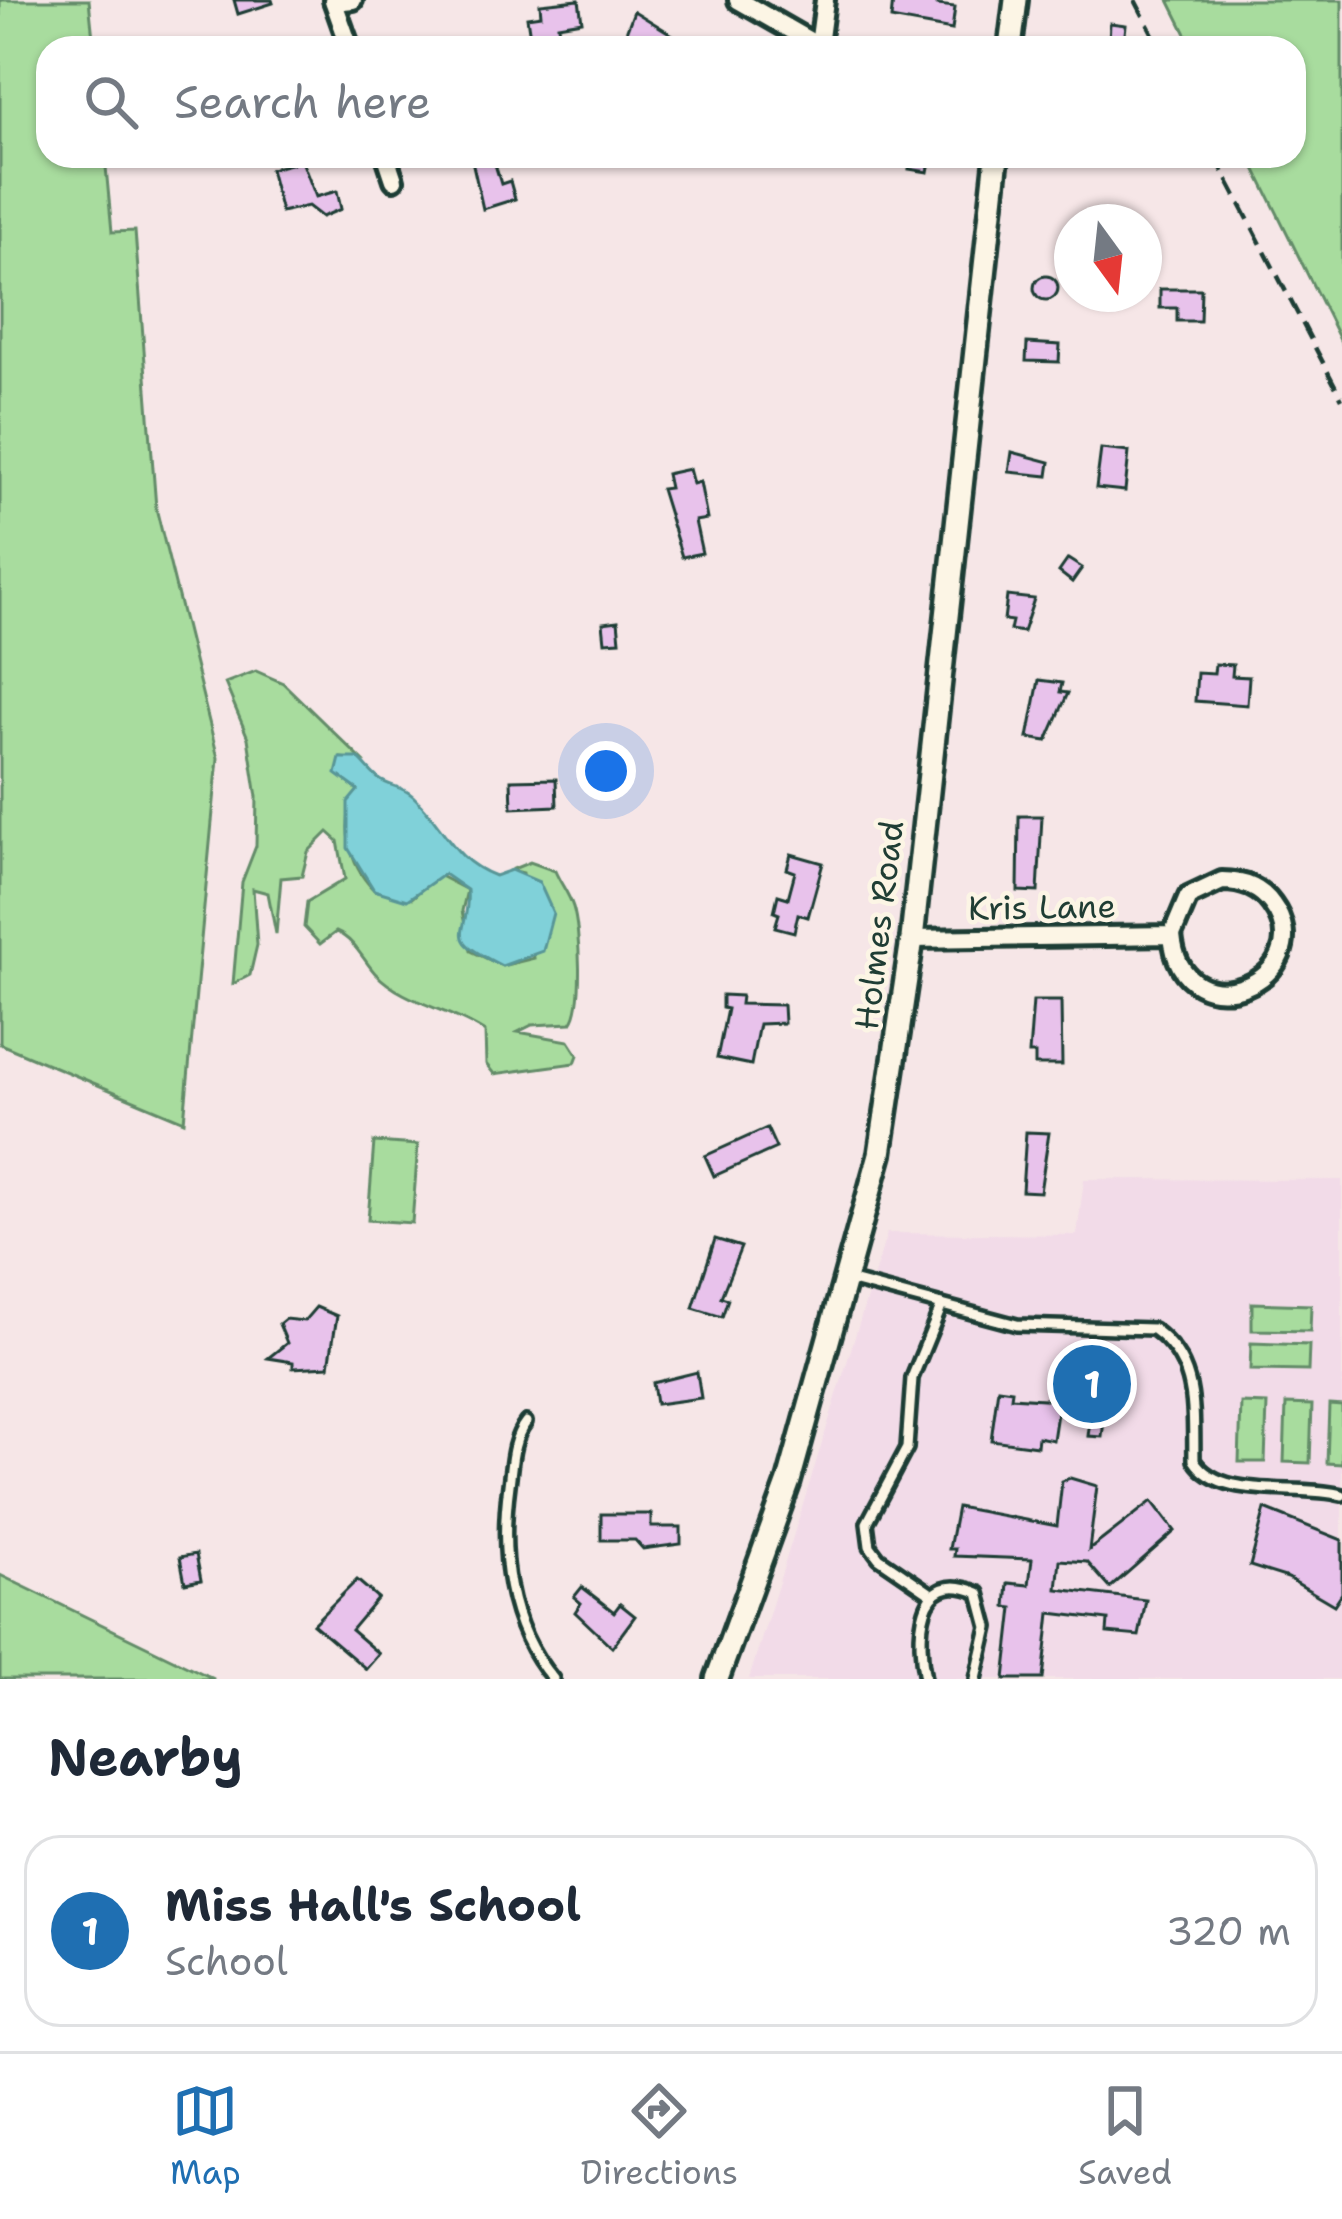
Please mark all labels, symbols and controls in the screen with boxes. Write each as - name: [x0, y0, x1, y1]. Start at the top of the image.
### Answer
- search box: [36, 36, 1306, 168]
- icon: search: [78, 69, 144, 135]
- text: Search here: [174, 72, 431, 132]
- north arrow: [1054, 204, 1162, 312]
- your location: [576, 741, 636, 801]
- street label: Holmes Road: [844, 818, 914, 1032]
- street label: Kris Lane: [968, 883, 1116, 931]
- pin: 1: [1053, 1339, 1131, 1429]
- text: Nearby: [48, 1723, 243, 1791]
- text: Miss Hall's School: [165, 1875, 581, 1935]
- text: 1: [81, 1905, 99, 1957]
- text: 320 m: [1166, 1905, 1291, 1957]
- text: School: [165, 1935, 288, 1987]
- tab: Map: [170, 2078, 241, 2195]
- tab: Directions: [581, 2078, 738, 2195]
- tab: Saved: [1078, 2078, 1172, 2195]

